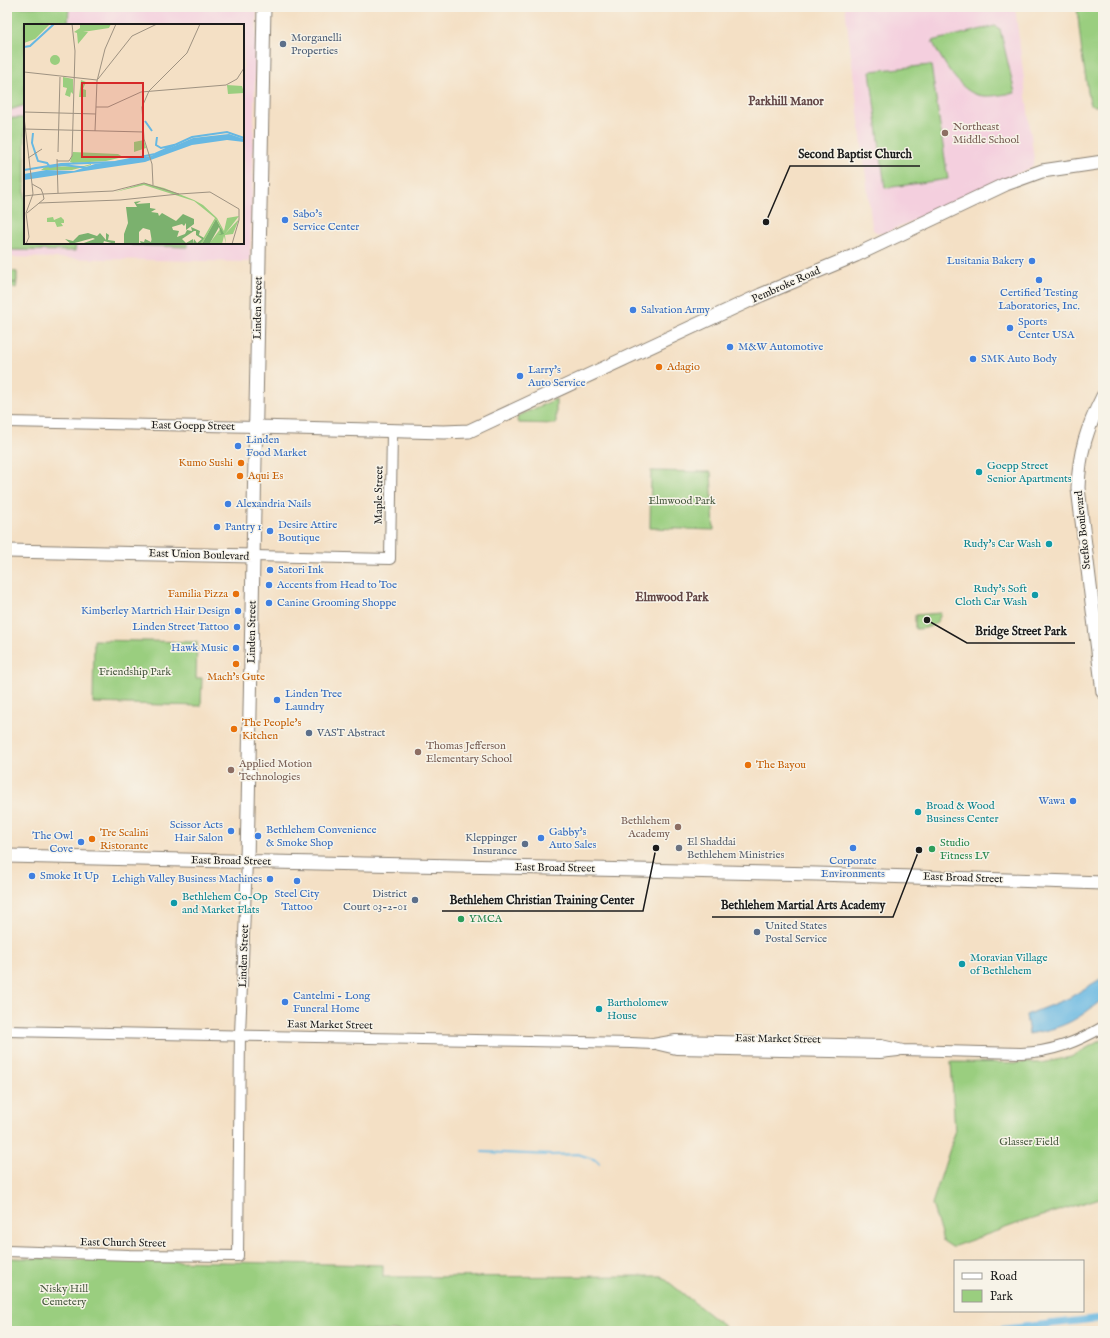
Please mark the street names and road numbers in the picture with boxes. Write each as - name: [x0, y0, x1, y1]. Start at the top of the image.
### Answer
- street label: Pembroke Road: [750, 264, 823, 306]
- street label: Linden Street: [250, 276, 266, 340]
- street label: East Goepp Street: [151, 418, 235, 434]
- street label: Maple Street: [371, 465, 387, 524]
- street label: Stefko Boulevard: [1072, 490, 1094, 570]
- street label: East Union Boulevard: [148, 546, 250, 564]
- street label: Linden Street: [244, 600, 260, 664]
- street label: East Broad Street: [191, 853, 271, 869]
- street label: East Broad Street: [515, 860, 595, 876]
- street label: East Broad Street: [923, 870, 1003, 886]
- street label: Linden Street: [236, 924, 252, 988]
- street label: East Market Street: [287, 1017, 373, 1033]
- street label: East Market Street: [735, 1031, 821, 1047]
- street label: East Church Street: [80, 1235, 166, 1251]

